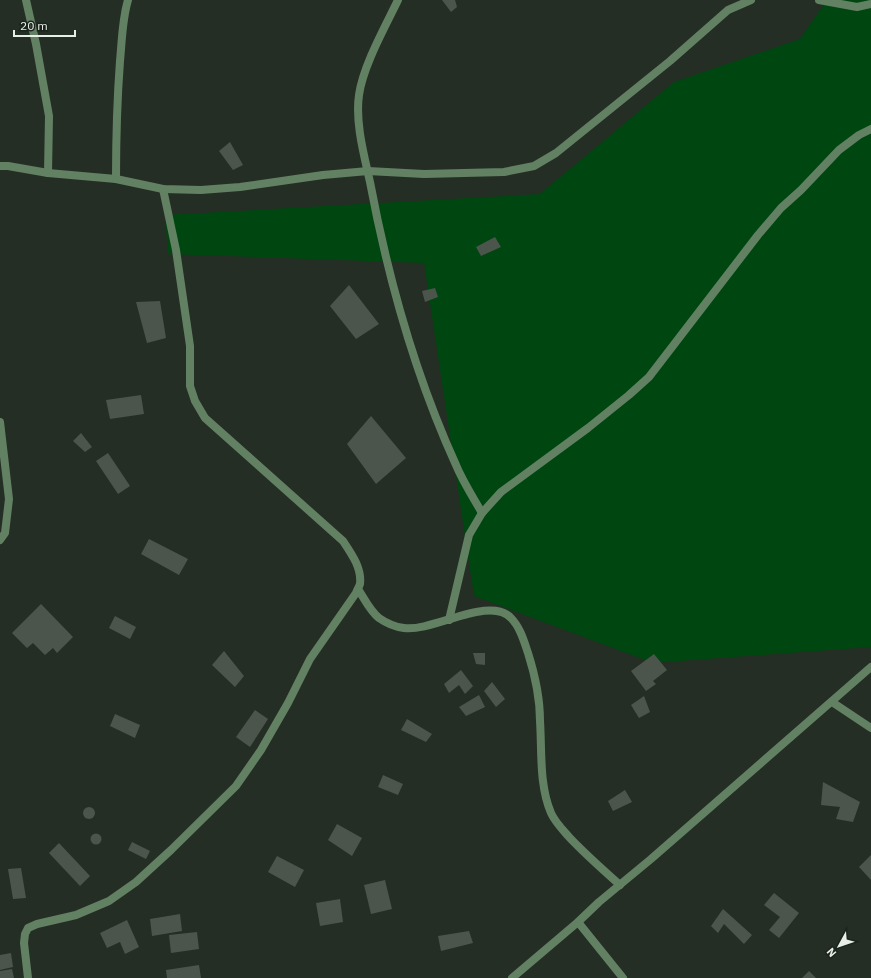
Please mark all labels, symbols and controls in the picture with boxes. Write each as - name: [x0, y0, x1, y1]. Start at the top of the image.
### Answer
- scale bar: [14, 12, 75, 38]
- text: 20 m: [20, 18, 48, 33]
- north arrow: [819, 926, 859, 966]
- text: N: [823, 945, 839, 960]

